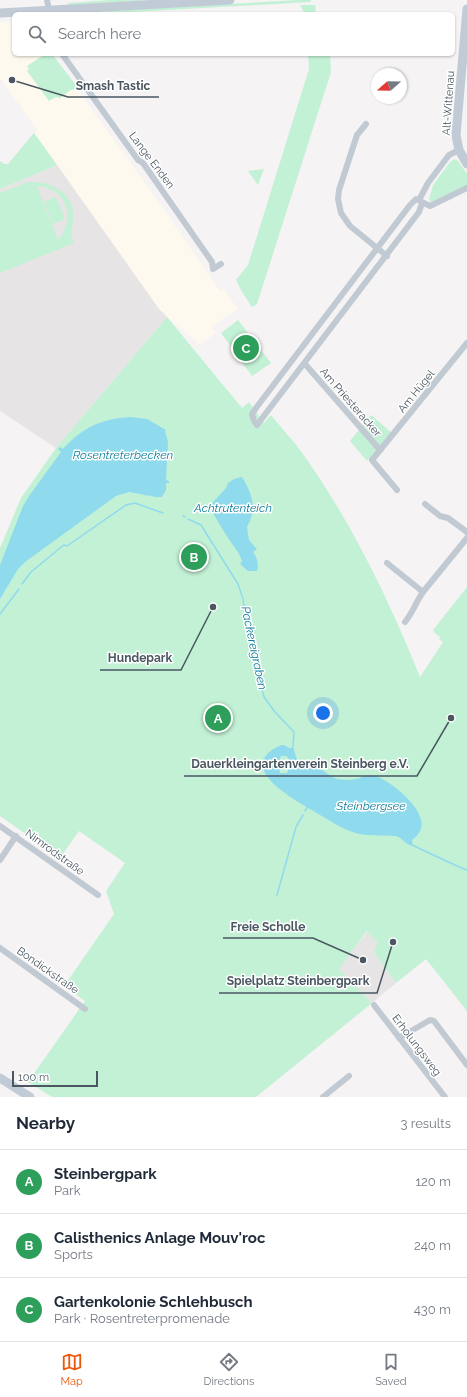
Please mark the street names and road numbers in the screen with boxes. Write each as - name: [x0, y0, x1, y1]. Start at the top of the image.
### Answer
- street label: Alt-Wittenau: [440, 70, 457, 136]
- street label: Lange Enden: [126, 129, 177, 191]
- street label: Am Priesteracker: [317, 365, 384, 440]
- street label: Am Hügel: [395, 367, 438, 415]
- street label: Nimrodstraße: [23, 827, 87, 878]
- street label: Bondickstraße: [14, 944, 82, 997]
- street label: Erholungsweg: [389, 1012, 444, 1079]

